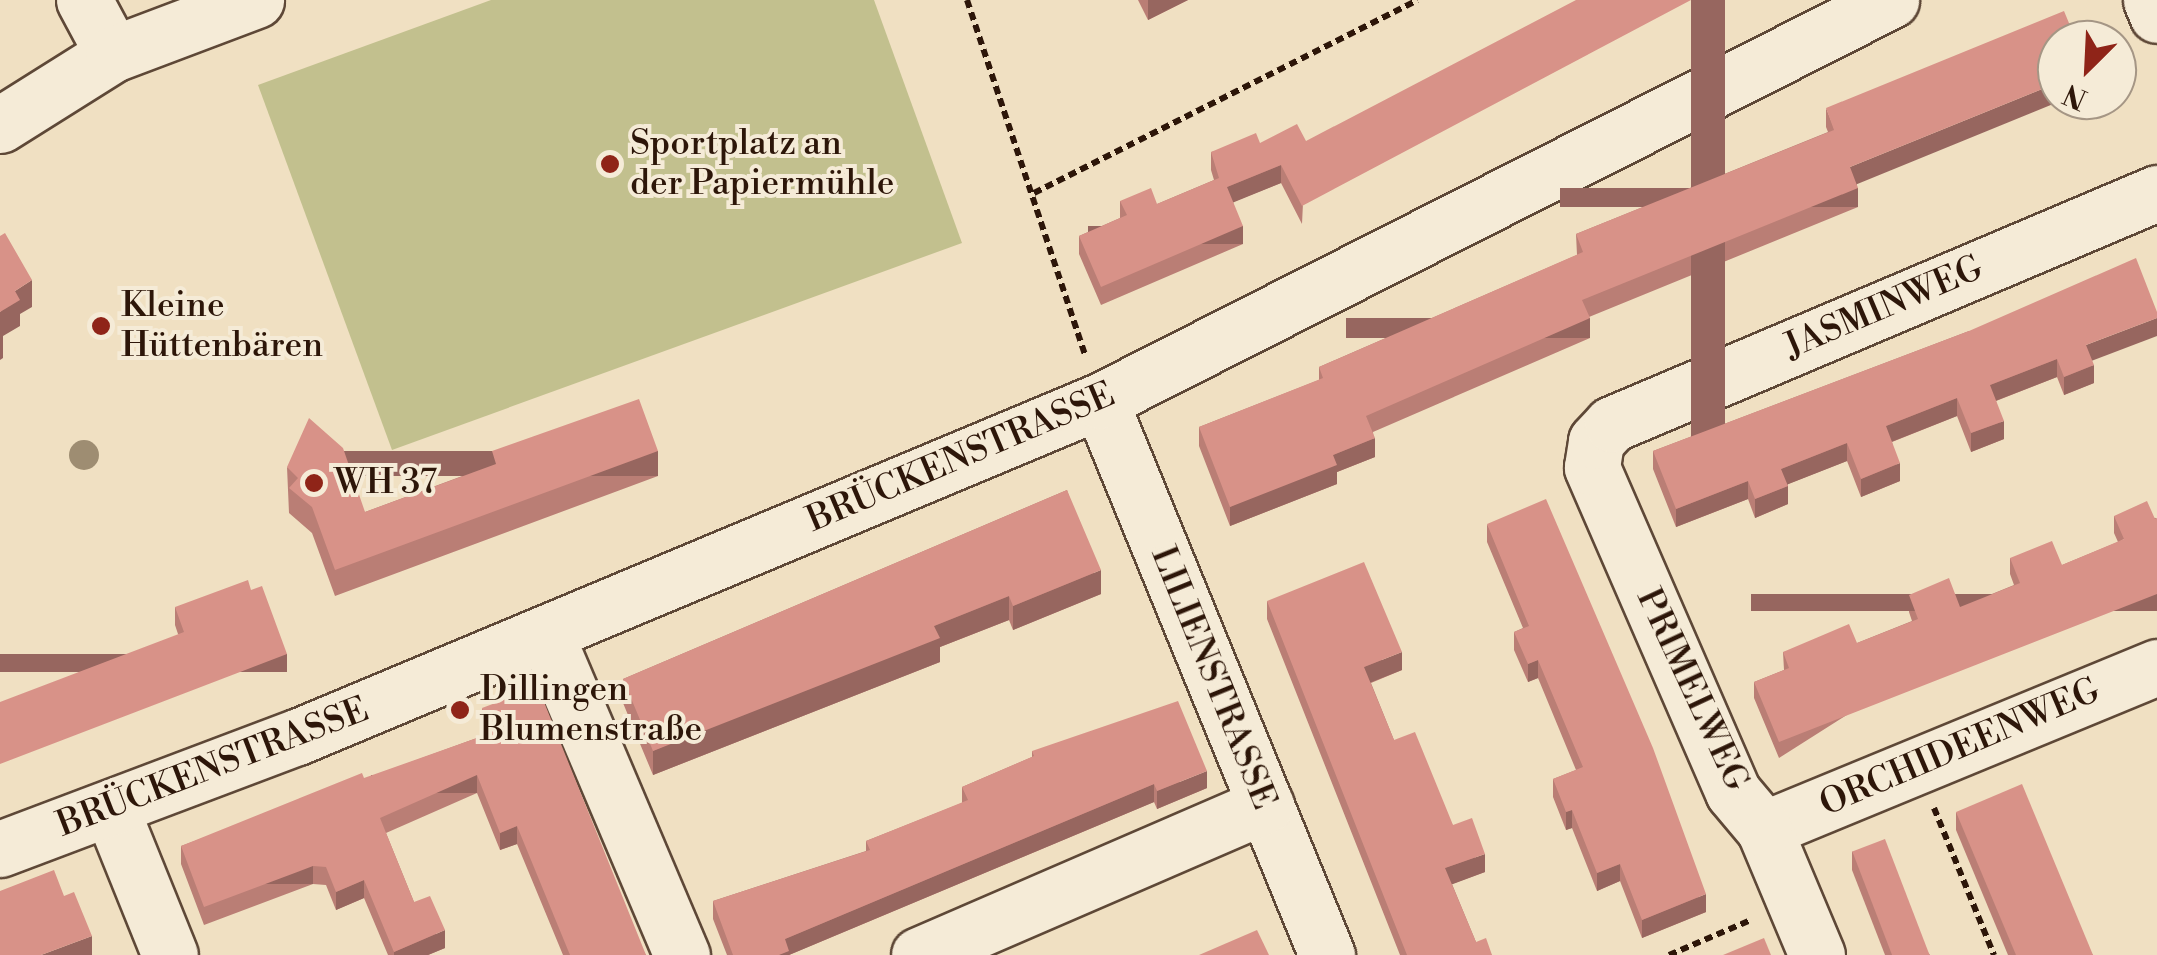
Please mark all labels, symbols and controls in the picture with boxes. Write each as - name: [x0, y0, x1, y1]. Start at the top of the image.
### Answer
- north arrow: [2037, 20, 2137, 120]
- text: N: [2058, 76, 2093, 117]
- place label: Sportplatz an der Papiermühle: [630, 123, 894, 205]
- marker: Sportplatz an der Papiermühle: [599, 153, 621, 175]
- street label: JASMINWEG: [1779, 247, 1989, 369]
- place label: Kleine Hüttenbären: [121, 285, 323, 367]
- marker: Kleine Hüttenbären: [90, 315, 112, 337]
- street label: BRÜCKENSTRASSE: [801, 374, 1121, 542]
- place label: WH 37: [334, 462, 437, 504]
- marker: WH 37: [303, 472, 325, 494]
- street label: LILIENSTRASSE: [1141, 540, 1285, 816]
- street label: PRIMELWEG: [1627, 582, 1757, 798]
- place label: Dillingen Blumenstraße: [480, 669, 702, 751]
- street label: ORCHIDEENWEG: [1814, 670, 2106, 826]
- street label: BRÜCKENSTRASSE: [51, 689, 375, 847]
- marker: Dillingen Blumenstraße: [449, 699, 471, 721]

